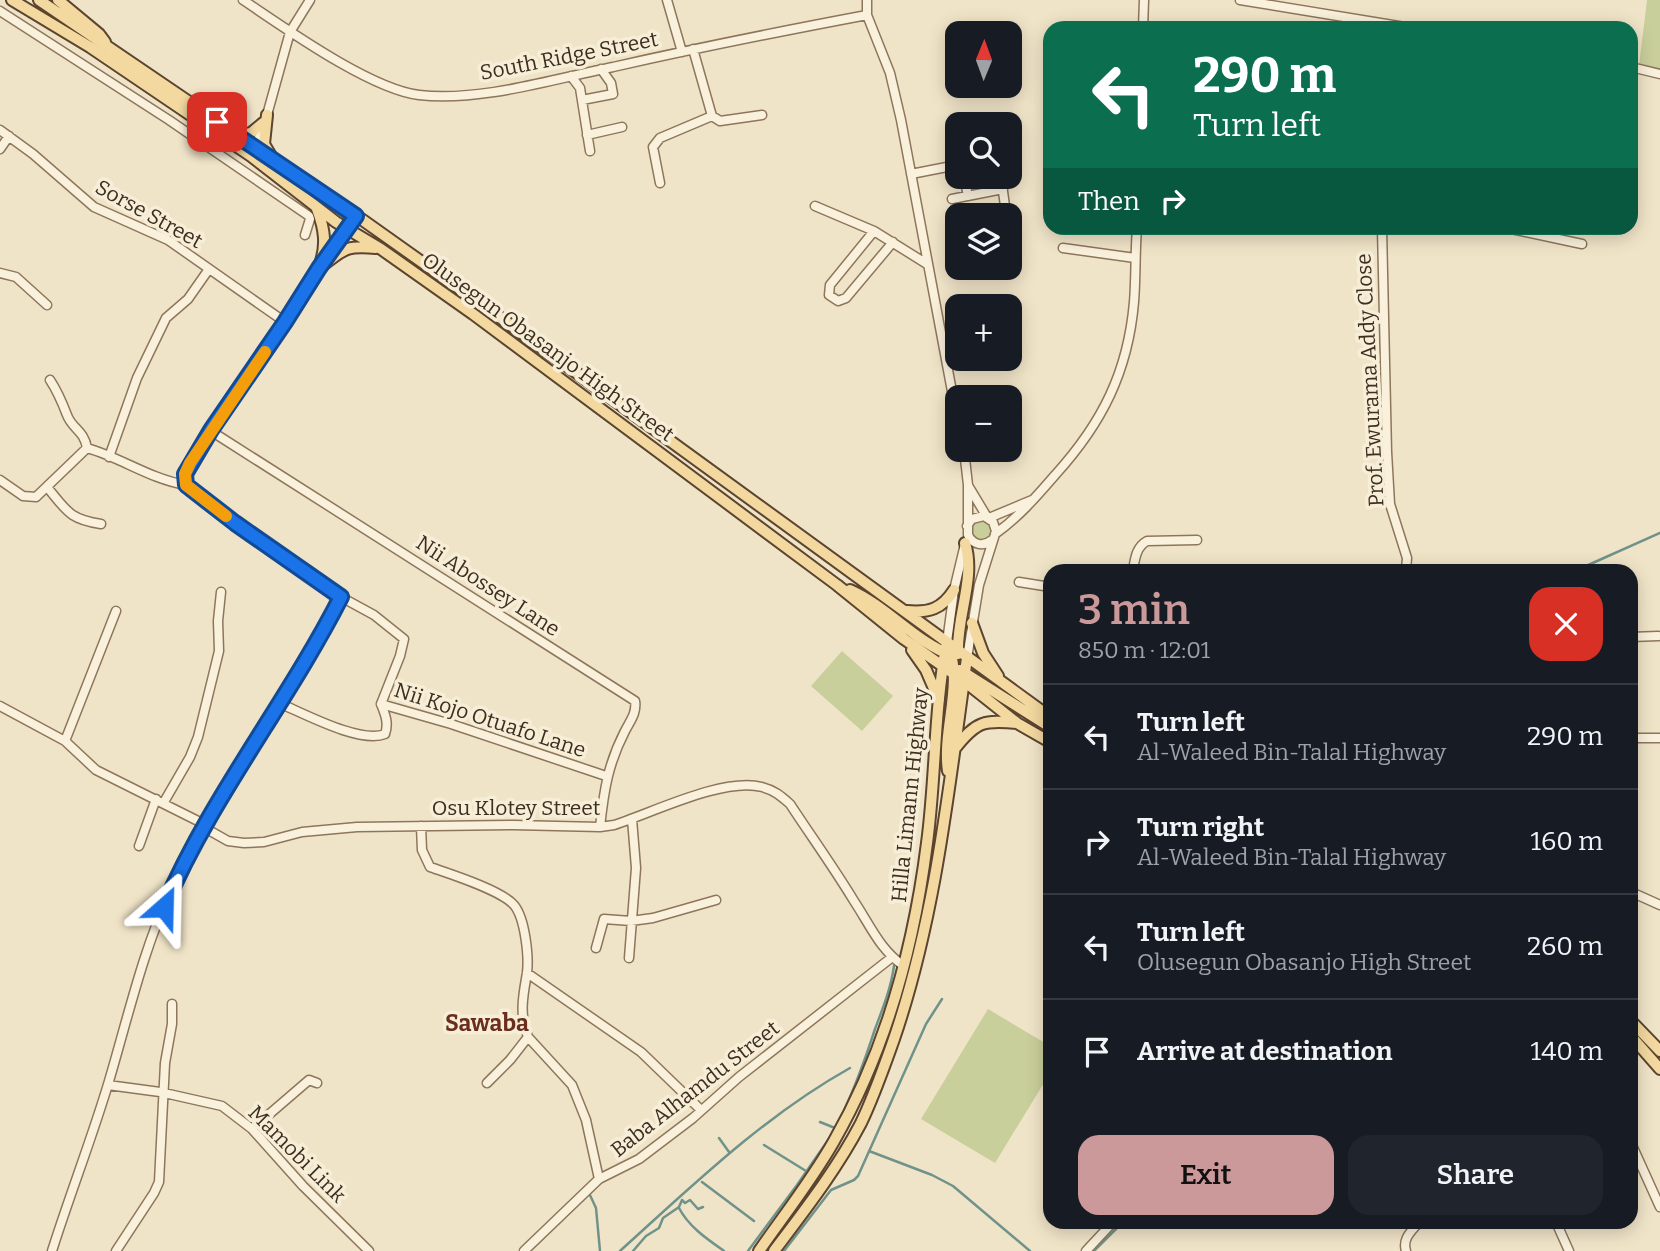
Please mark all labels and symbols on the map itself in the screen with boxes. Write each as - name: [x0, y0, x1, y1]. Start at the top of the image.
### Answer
- north arrow: [945, 21, 1022, 98]
- street label: South Ridge Street: [478, 26, 661, 86]
- pin: [187, 92, 247, 152]
- street label: Sorse Street: [91, 174, 207, 254]
- street label: Olusegun Obasanjo High Street: [417, 247, 679, 447]
- street label: Prof. Ewurama Addy Close: [1350, 253, 1390, 507]
- street label: Nii Abossey Lane: [411, 530, 565, 642]
- street label: Nii Kojo Otuafo Lane: [391, 677, 589, 763]
- street label: Hilla Limann Highway: [886, 686, 934, 904]
- street label: Osu Klotey Street: [432, 795, 601, 821]
- position arrow: [127, 870, 201, 944]
- district label: Sawaba: [445, 1009, 529, 1037]
- street label: Baba Alhamdu Street: [606, 1015, 785, 1163]
- street label: Mamobi Link: [243, 1100, 351, 1208]

